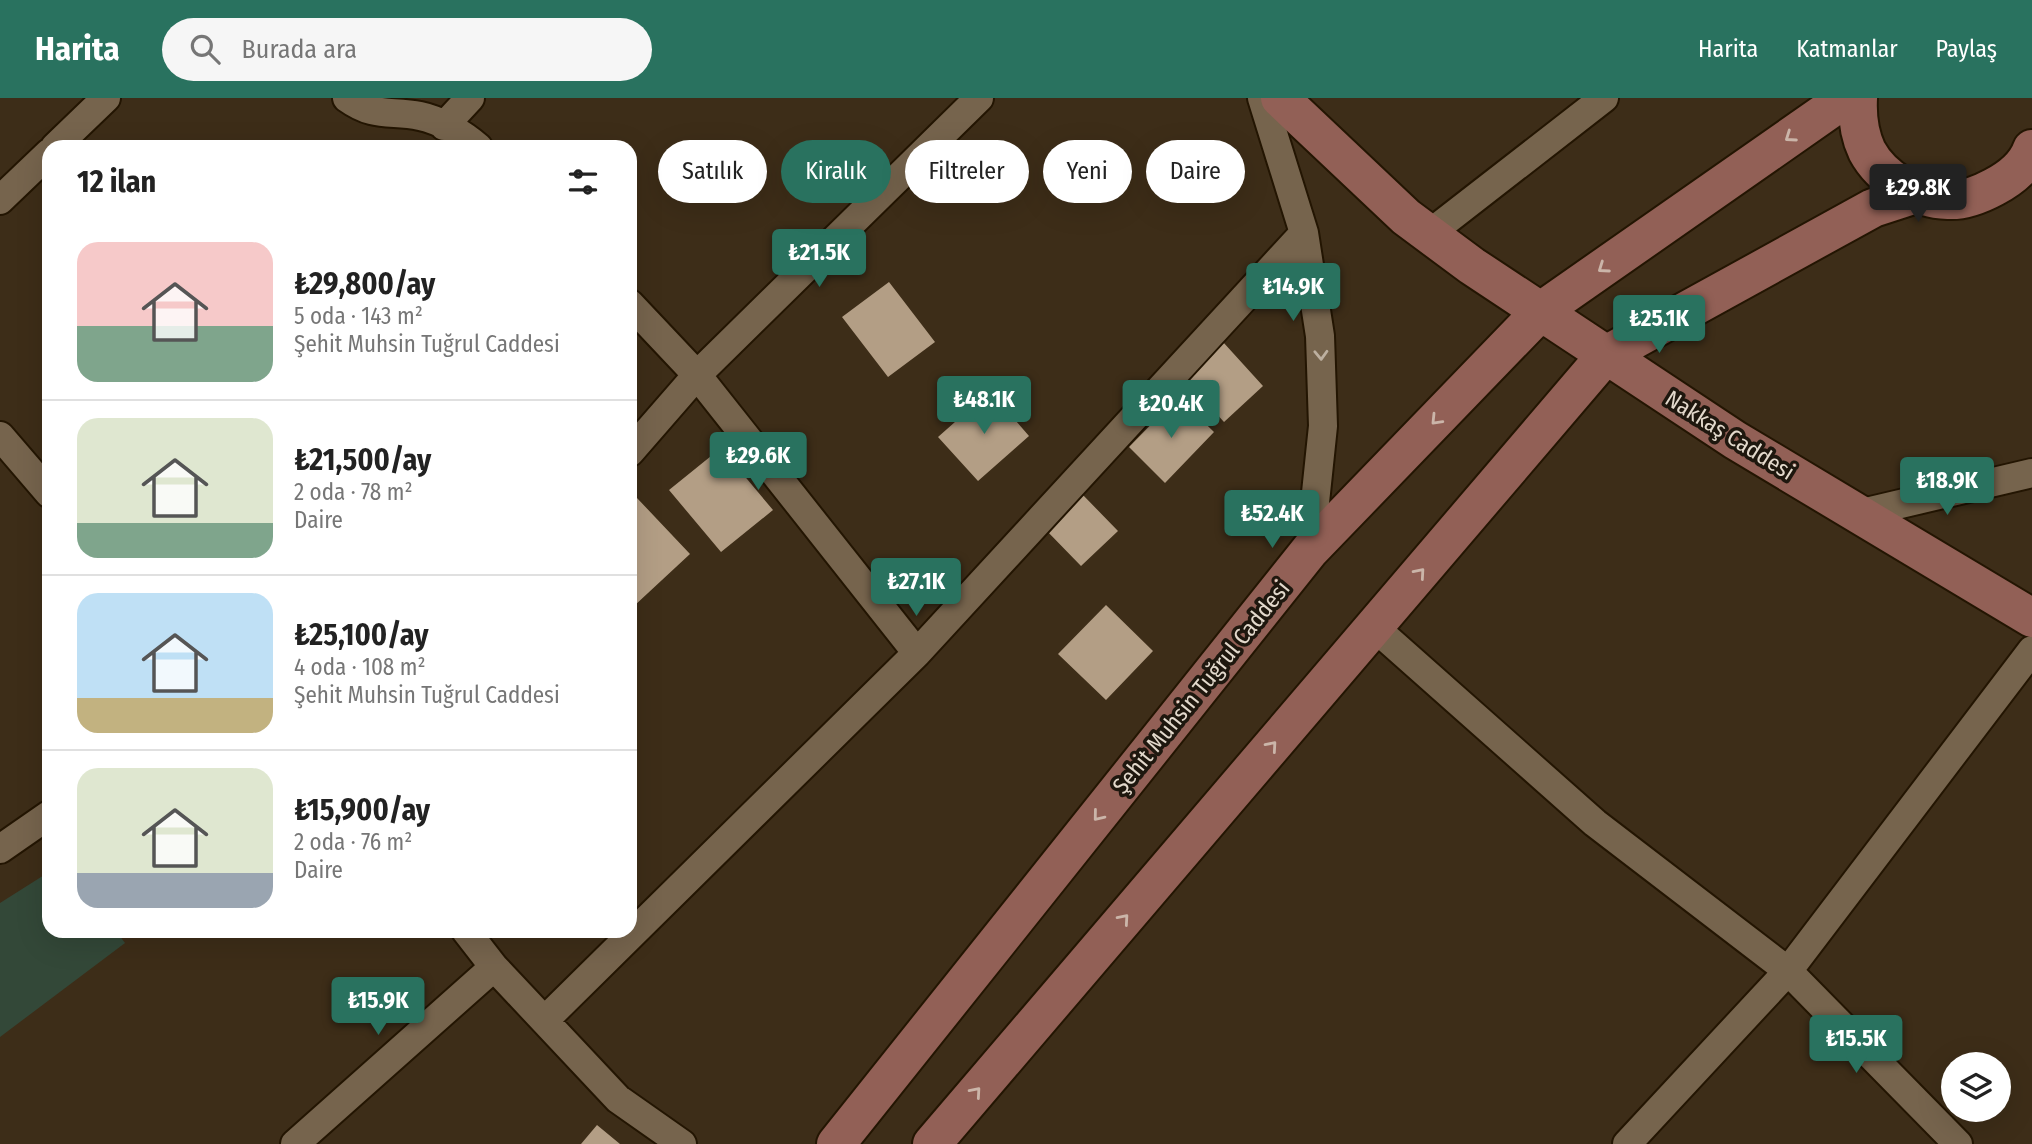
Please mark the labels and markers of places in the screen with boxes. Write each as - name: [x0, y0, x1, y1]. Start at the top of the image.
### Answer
- pin: ₺29.8K: [1861, 164, 1975, 224]
- pin: ₺21.5K: [762, 230, 876, 289]
- pin: ₺14.9K: [1236, 264, 1350, 323]
- pin: ₺25.1K: [1602, 296, 1716, 355]
- pin: ₺48.1K: [927, 376, 1041, 436]
- pin: ₺20.4K: [1114, 380, 1228, 440]
- pin: ₺29.6K: [701, 432, 815, 492]
- pin: ₺18.9K: [1890, 458, 2004, 517]
- pin: ₺52.4K: [1215, 490, 1329, 550]
- pin: ₺27.1K: [859, 559, 973, 618]
- pin: ₺15.9K: [321, 978, 435, 1037]
- pin: ₺15.5K: [1799, 1016, 1913, 1075]

